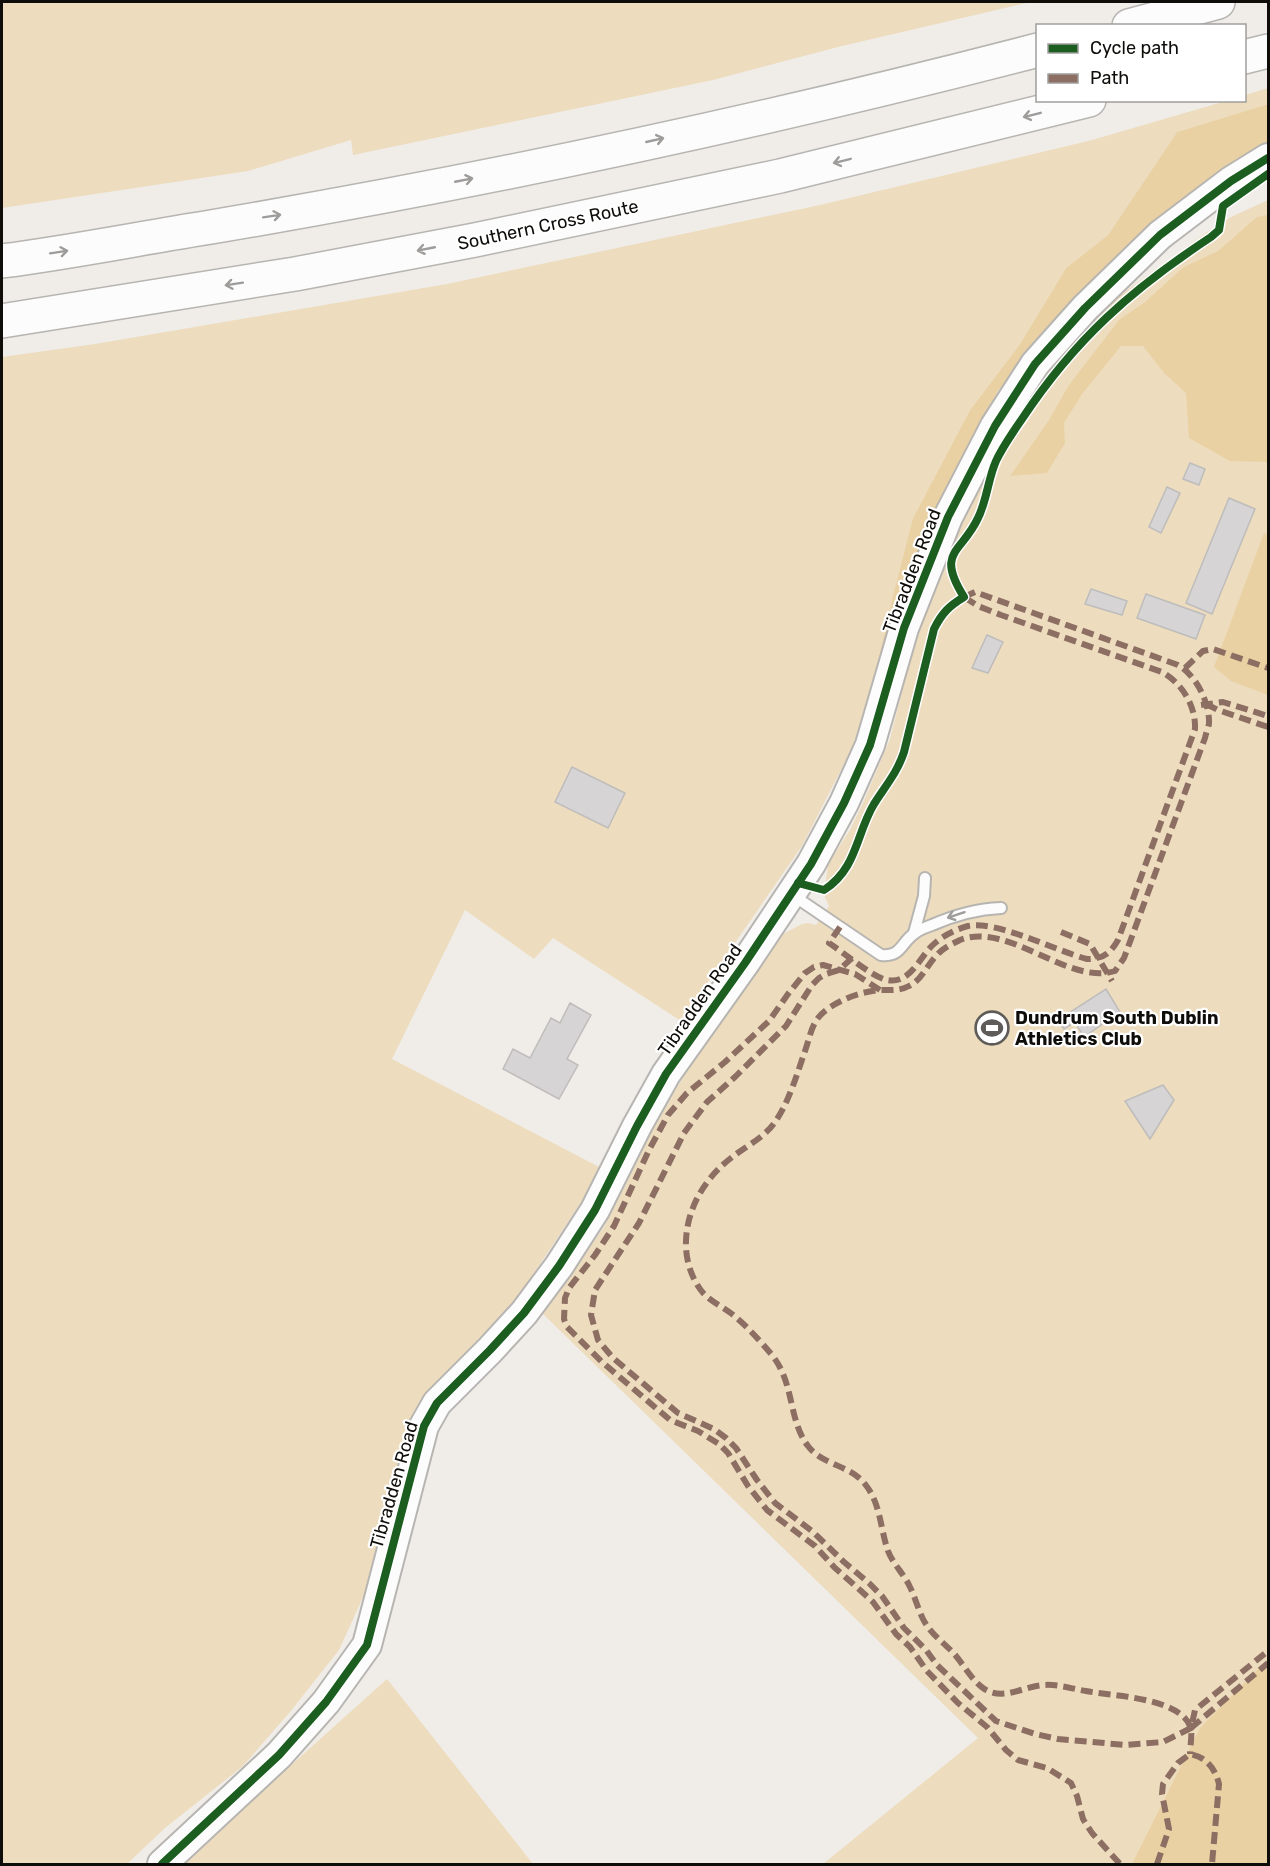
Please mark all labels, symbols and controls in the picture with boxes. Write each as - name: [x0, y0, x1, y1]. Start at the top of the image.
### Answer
- legend: [1036, 24, 1246, 102]
- text: Cycle path: [1090, 37, 1179, 59]
- text: Path: [1090, 67, 1129, 89]
- one-way arrow: [1023, 109, 1042, 121]
- one-way arrow: [644, 134, 664, 145]
- one-way arrow: [833, 156, 852, 168]
- one-way arrow: [454, 174, 473, 186]
- street label: Southern Cross Route: [456, 195, 640, 255]
- one-way arrow: [262, 211, 282, 222]
- one-way arrow: [416, 244, 436, 255]
- one-way arrow: [49, 246, 69, 257]
- one-way arrow: [224, 278, 244, 289]
- street label: Tibradden Road: [878, 506, 946, 636]
- one-way arrow: [947, 911, 966, 922]
- street label: Tibradden Road: [653, 940, 747, 1060]
- place label: Dundrum South Dublin Athletics Club: [1015, 1007, 1218, 1050]
- sports icon: Dundrum South Dublin Athletics Club: [974, 1010, 1010, 1046]
- street label: Tibradden Road: [365, 1419, 423, 1551]

